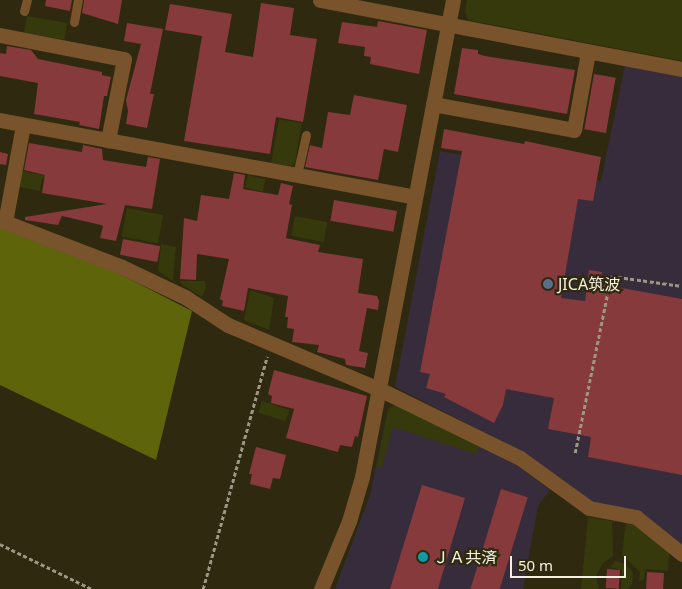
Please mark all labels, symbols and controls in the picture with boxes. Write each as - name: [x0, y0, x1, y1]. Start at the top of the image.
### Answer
- place label: JICA筑波: [558, 274, 620, 294]
- marker: JICA筑波: [542, 278, 554, 290]
- scale bar: [512, 546, 628, 578]
- place label: ＪＡ共済: [433, 547, 497, 567]
- marker: ＪＡ共済: [417, 551, 429, 563]
- text: 50 m: [518, 555, 553, 575]

